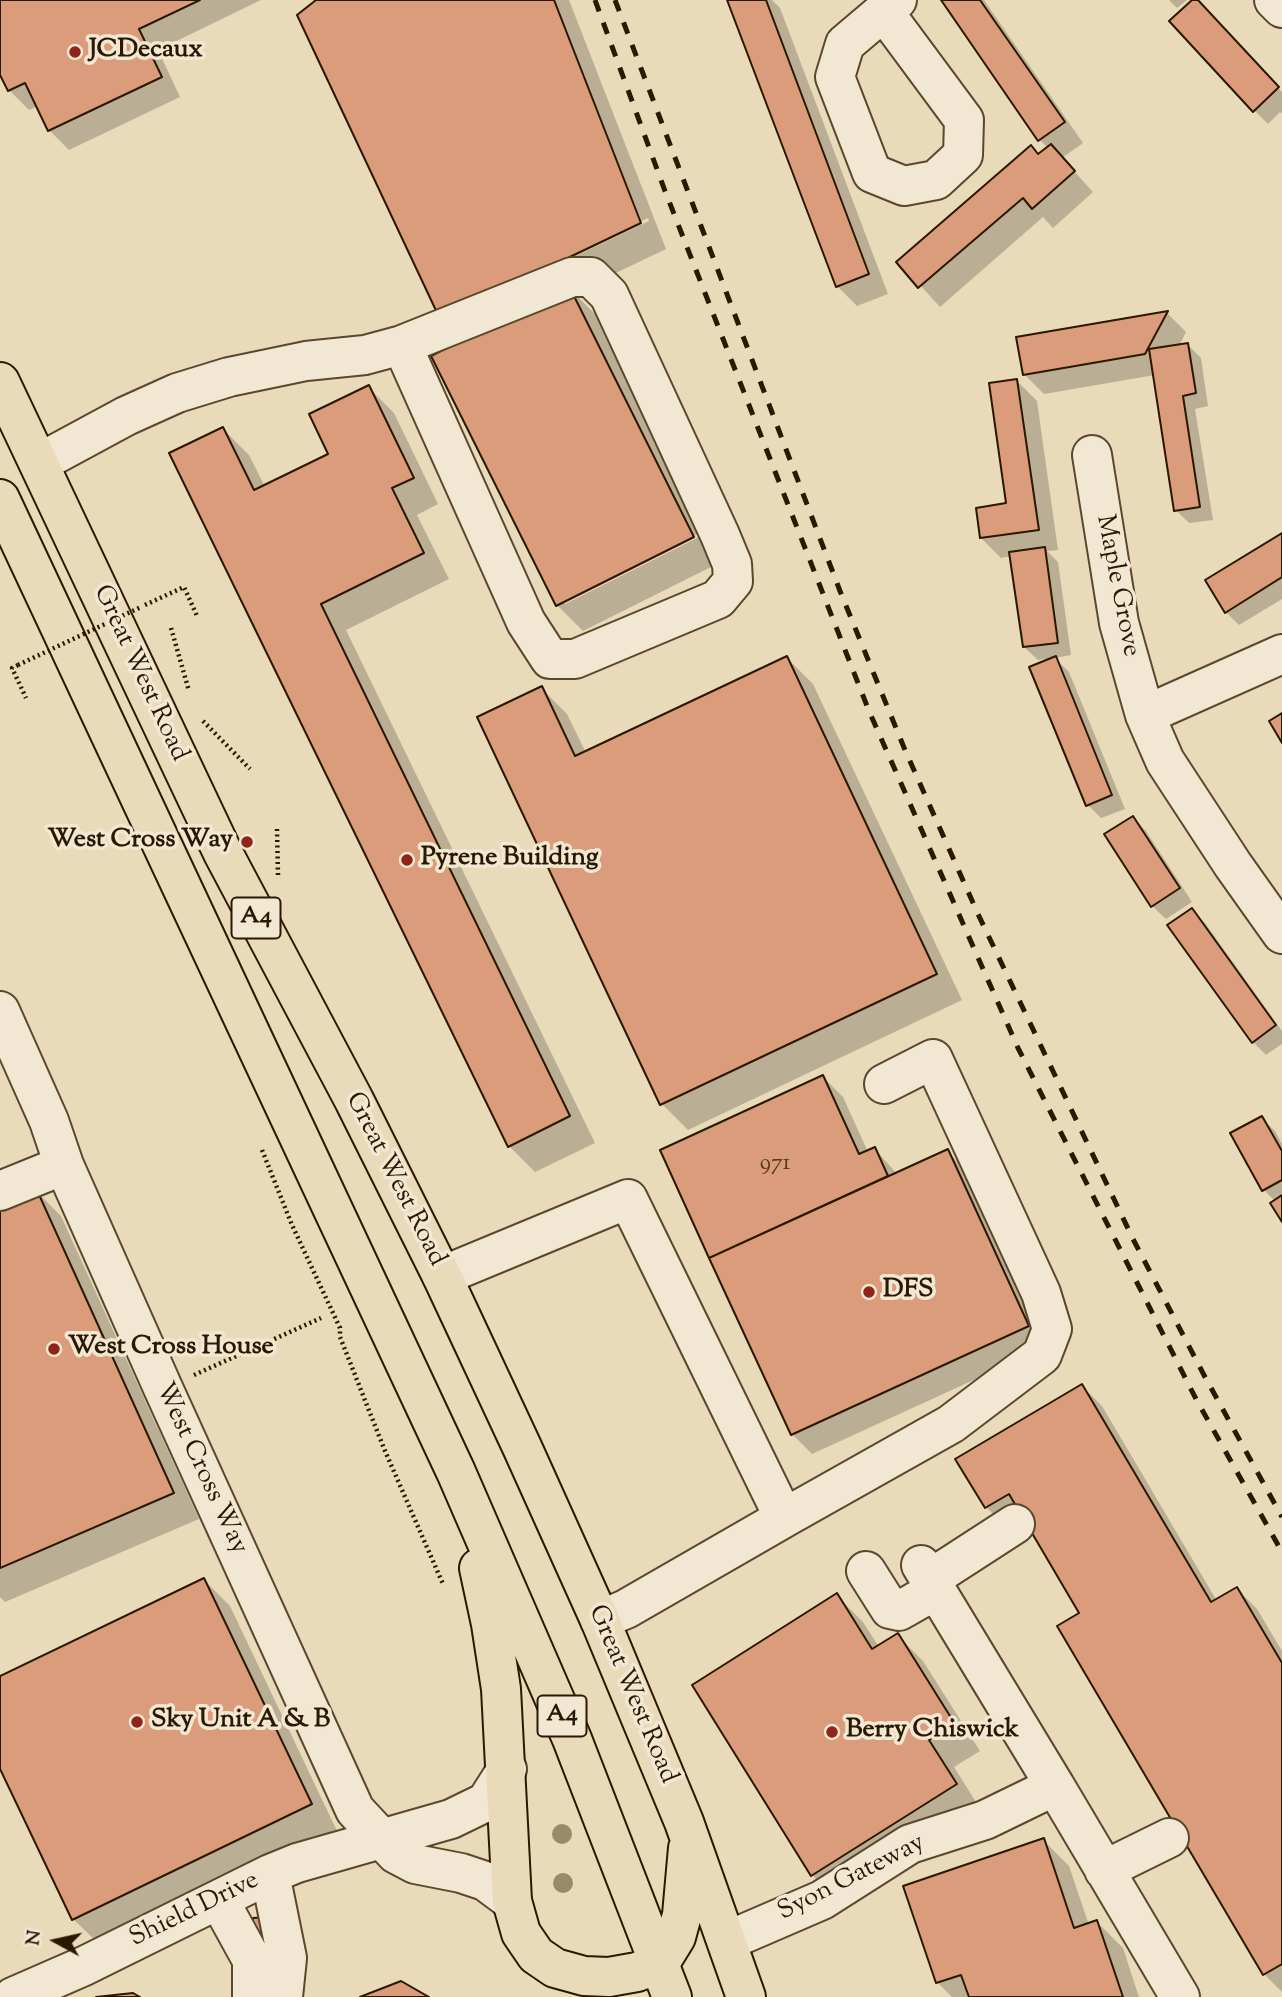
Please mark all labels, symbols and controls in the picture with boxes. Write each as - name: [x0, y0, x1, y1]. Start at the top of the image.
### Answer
- place label: JCDecaux: [89, 36, 203, 68]
- marker: JCDecaux: [67, 44, 83, 60]
- street label: Maple Grove: [1087, 512, 1145, 660]
- street label: Great West Road: [85, 581, 193, 767]
- place label: West Cross Way: [47, 826, 233, 858]
- marker: West Cross Way: [239, 834, 255, 850]
- place label: Pyrene Building: [421, 844, 598, 876]
- marker: Pyrene Building: [399, 852, 415, 868]
- road number: A4: [232, 898, 280, 938]
- street label: Great West Road: [337, 1088, 451, 1272]
- house number: 971: [760, 1151, 790, 1179]
- place label: DFS: [883, 1276, 933, 1308]
- marker: DFS: [861, 1284, 877, 1300]
- place label: West Cross House: [68, 1333, 274, 1365]
- marker: West Cross House: [46, 1341, 62, 1357]
- street label: West Cross Way: [147, 1378, 253, 1560]
- street label: Great West Road: [579, 1601, 683, 1789]
- road number: A4: [538, 1696, 586, 1736]
- place label: Sky Unit A & B: [151, 1706, 330, 1738]
- marker: Sky Unit A & B: [129, 1714, 145, 1730]
- place label: Berry Chiswick: [846, 1716, 1019, 1748]
- marker: Berry Chiswick: [824, 1724, 840, 1740]
- street label: Syon Gateway: [773, 1829, 931, 1929]
- street label: Shield Drive: [125, 1866, 265, 1956]
- north arrow: [21, 1906, 91, 1976]
- text: N: [20, 1929, 49, 1947]

